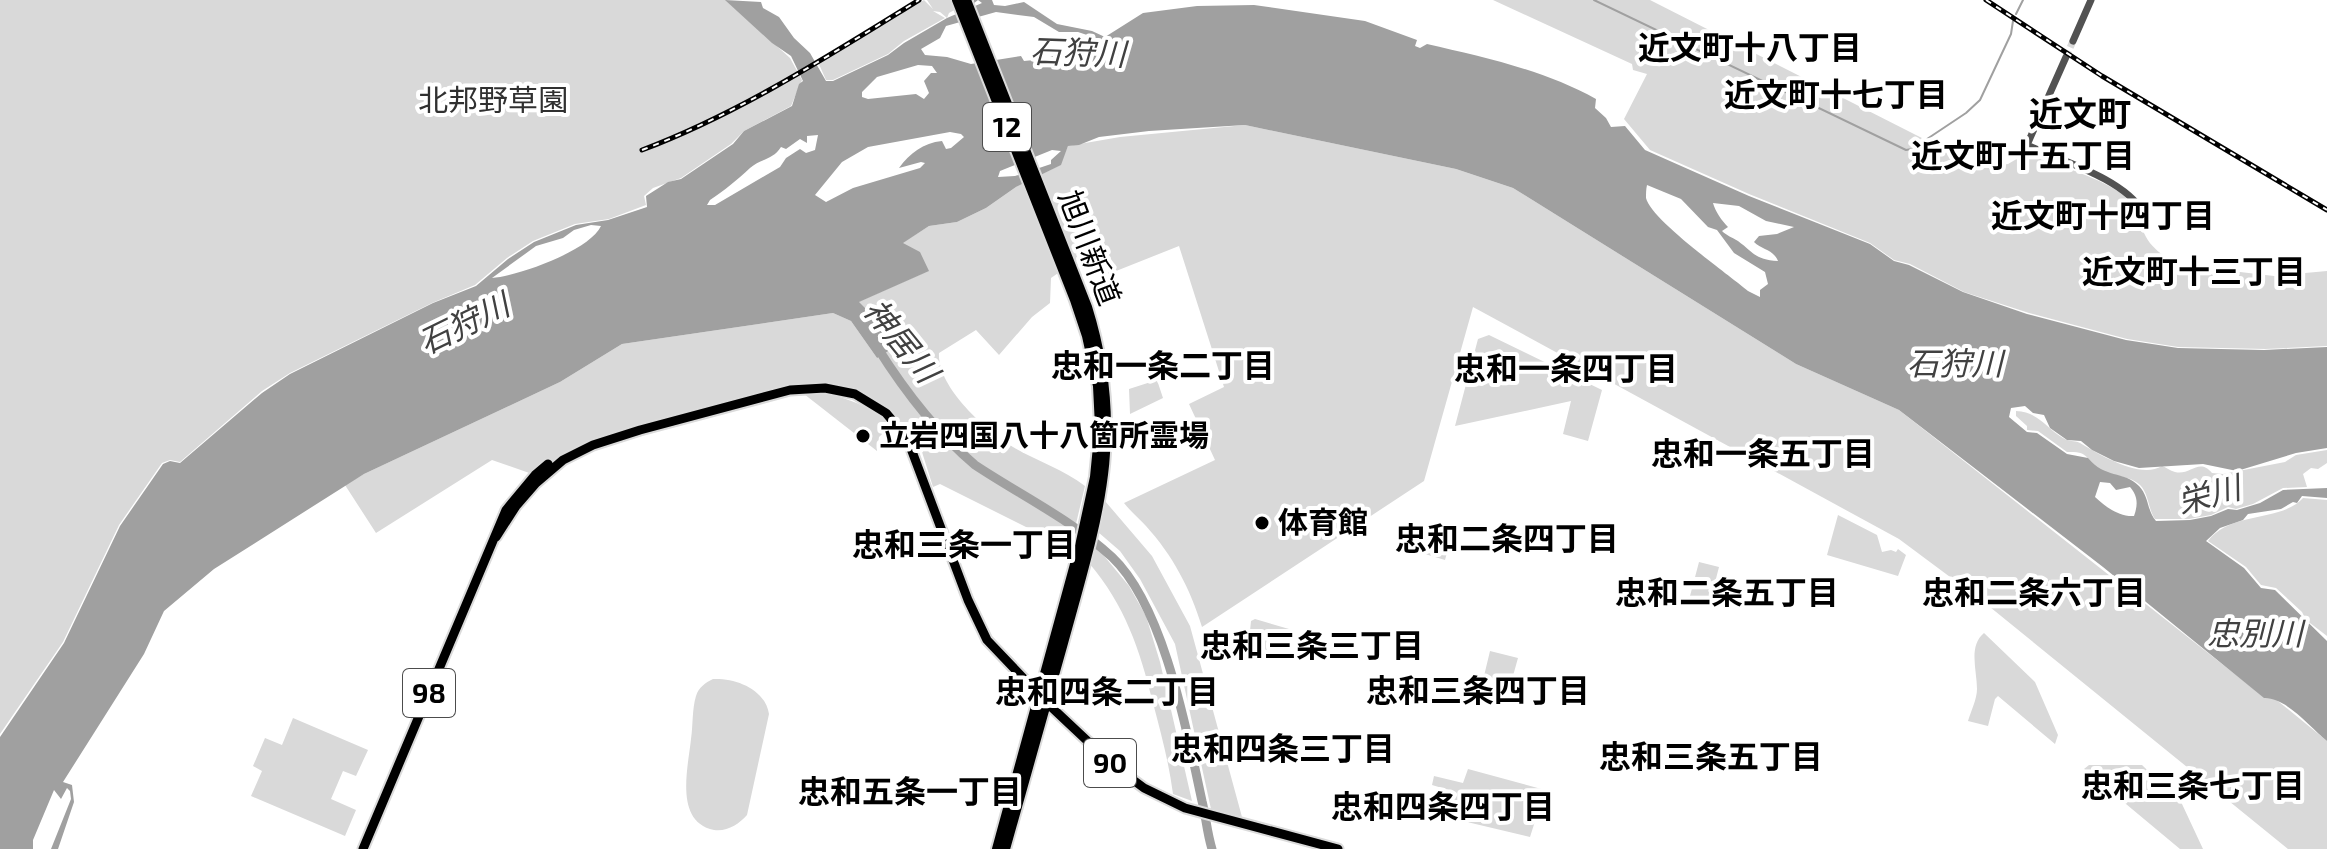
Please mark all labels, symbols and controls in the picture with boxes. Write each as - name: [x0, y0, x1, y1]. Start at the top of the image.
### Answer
- district label: 近文町十八丁目: [1638, 27, 1862, 65]
- water label: 石狩川: [1029, 30, 1130, 72]
- district label: 近文町十七丁目: [1724, 74, 1948, 112]
- park label: 北邦野草園: [418, 81, 568, 117]
- district label: 近文町: [2029, 92, 2131, 133]
- road number: 12: [983, 103, 1031, 151]
- district label: 近文町十五丁目: [1911, 135, 2135, 173]
- street label: 旭川新道: [1053, 185, 1129, 310]
- district label: 近文町十四丁目: [1991, 195, 2215, 233]
- district label: 近文町十三丁目: [2082, 251, 2306, 289]
- water label: 石狩川: [412, 283, 517, 360]
- water label: 神居川: [858, 290, 949, 391]
- water label: 石狩川: [1907, 343, 2006, 381]
- district label: 忠和一条二丁目: [1051, 345, 1275, 383]
- district label: 忠和一条四丁目: [1454, 348, 1678, 386]
- place label: 立岩四国八十八箇所霊場: [879, 416, 1209, 452]
- marker: 立岩四国八十八箇所霊場: [854, 427, 872, 445]
- district label: 忠和一条五丁目: [1651, 433, 1875, 471]
- water label: 栄川: [2173, 466, 2247, 520]
- place label: 体育館: [1278, 503, 1368, 539]
- marker: 体育館: [1253, 514, 1271, 532]
- district label: 忠和二条四丁目: [1395, 518, 1619, 556]
- district label: 忠和三条一丁目: [852, 524, 1076, 562]
- district label: 忠和二条五丁目: [1615, 572, 1839, 610]
- district label: 忠和二条六丁目: [1922, 572, 2146, 610]
- water label: 忠別川: [2207, 613, 2306, 651]
- district label: 忠和三条三丁目: [1200, 625, 1424, 663]
- road number: 98: [403, 669, 455, 717]
- district label: 忠和三条四丁目: [1366, 670, 1590, 708]
- district label: 忠和四条二丁目: [995, 671, 1219, 709]
- district label: 忠和四条三丁目: [1171, 728, 1395, 766]
- district label: 忠和三条五丁目: [1599, 736, 1823, 774]
- road number: 90: [1084, 739, 1136, 787]
- district label: 忠和三条七丁目: [2081, 765, 2305, 803]
- district label: 忠和五条一丁目: [798, 771, 1022, 809]
- district label: 忠和四条四丁目: [1331, 786, 1555, 824]

